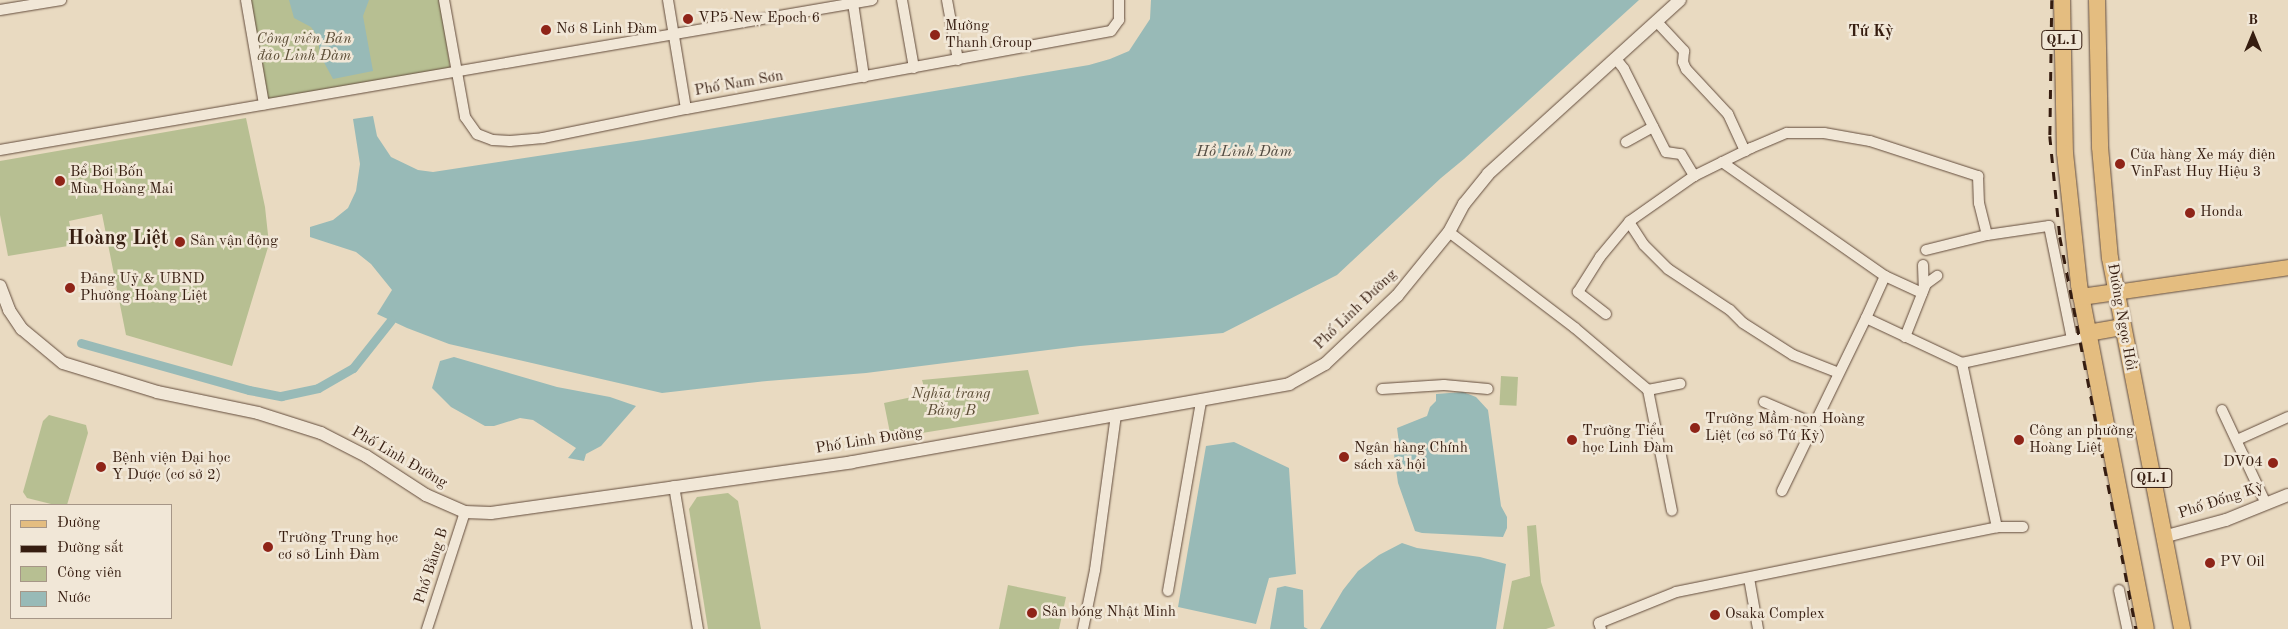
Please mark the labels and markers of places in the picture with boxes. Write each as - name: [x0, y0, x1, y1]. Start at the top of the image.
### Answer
- place label: VP5 New Epoch 6: [698, 10, 820, 28]
- marker: VP5 New Epoch 6: [682, 13, 694, 25]
- place label: Mường Thanh Group: [945, 17, 1032, 52]
- place label: Nơ 8 Linh Đàm: [556, 21, 657, 39]
- marker: Nơ 8 Linh Đàm: [540, 24, 552, 36]
- marker: Mường Thanh Group: [929, 29, 941, 41]
- place label: Cửa hàng Xe máy điện VinFast Huy Hiệu 3: [2130, 146, 2276, 181]
- marker: Cửa hàng Xe máy điện VinFast Huy Hiệu 3: [2114, 158, 2126, 170]
- place label: Bể Bơi Bốn Mùa Hoàng Mai: [70, 163, 173, 198]
- marker: Bể Bơi Bốn Mùa Hoàng Mai: [54, 175, 66, 187]
- place label: Honda: [2200, 204, 2243, 222]
- marker: Honda: [2184, 207, 2196, 219]
- place label: Sân vận động: [190, 233, 278, 251]
- marker: Sân vận động: [174, 236, 186, 248]
- place label: Đảng Uỷ & UBND Phường Hoàng Liệt: [80, 270, 208, 305]
- marker: Đảng Uỷ & UBND Phường Hoàng Liệt: [64, 282, 76, 294]
- place label: Trường Mầm non Hoàng Liệt (cơ sở Tứ Kỳ): [1705, 410, 1865, 445]
- place label: Trường Tiểu học Linh Đàm: [1582, 422, 1674, 457]
- marker: Trường Mầm non Hoàng Liệt (cơ sở Tứ Kỳ): [1689, 422, 1701, 434]
- place label: Công an phường Hoàng Liệt: [2029, 422, 2134, 457]
- marker: Trường Tiểu học Linh Đàm: [1566, 434, 1578, 446]
- marker: Công an phường Hoàng Liệt: [2013, 434, 2025, 446]
- place label: Ngân hàng Chính sách xã hội: [1354, 439, 1468, 474]
- place label: Bệnh viện Đại học Y Dược (cơ sở 2): [112, 449, 230, 484]
- marker: Ngân hàng Chính sách xã hội: [1338, 451, 1350, 463]
- place label: DV04: [2223, 454, 2263, 472]
- marker: DV04: [2267, 457, 2279, 469]
- marker: Bệnh viện Đại học Y Dược (cơ sở 2): [94, 460, 108, 474]
- place label: Trường Trung học cơ sở Linh Đàm: [278, 529, 398, 564]
- marker: Trường Trung học cơ sở Linh Đàm: [262, 541, 274, 553]
- place label: PV Oil: [2220, 554, 2265, 572]
- marker: PV Oil: [2204, 557, 2216, 569]
- place label: Sân bóng Nhật Minh: [1042, 604, 1176, 622]
- place label: Osaka Complex: [1725, 606, 1825, 624]
- marker: Sân bóng Nhật Minh: [1026, 607, 1038, 619]
- marker: Osaka Complex: [1709, 609, 1721, 621]

